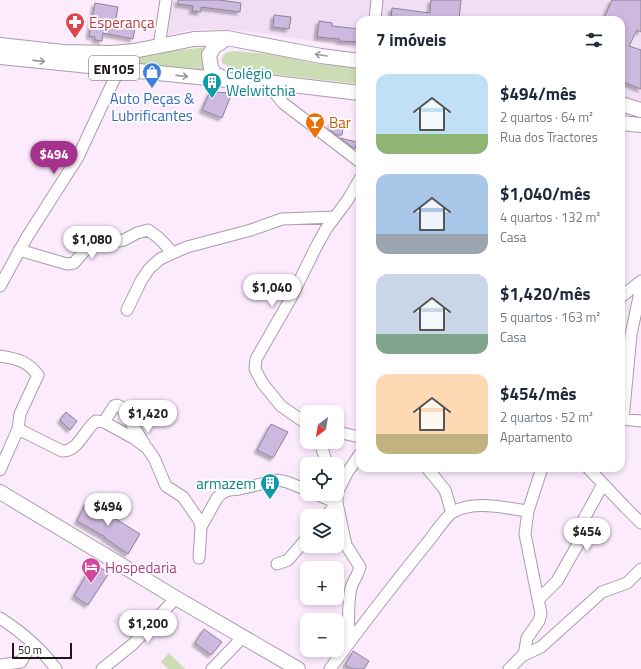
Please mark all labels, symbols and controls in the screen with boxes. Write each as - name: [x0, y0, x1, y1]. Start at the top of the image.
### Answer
- pharmacy icon: Esperança: [64, 11, 86, 39]
- place label: Esperança: [89, 11, 155, 34]
- text: 7 imóveis: [376, 27, 446, 53]
- icon: filters: [583, 29, 605, 51]
- one-way arrow: [315, 51, 328, 59]
- road number: EN105: [89, 56, 139, 80]
- one-way arrow: [32, 57, 45, 64]
- shop icon: Auto Peças & Lubrificantes: [141, 61, 163, 89]
- place label: Colégio Welwitchia: [226, 62, 296, 102]
- building icon: Colégio Welwitchia: [201, 71, 223, 99]
- one-way arrow: [175, 72, 188, 79]
- text: $494/mês: [500, 81, 577, 107]
- place label: Auto Peças & Lubrificantes: [110, 87, 195, 127]
- icon: home: [408, 90, 456, 138]
- text: 2 quartos · 64 m²: [500, 107, 593, 127]
- bar icon: Bar: [304, 111, 326, 139]
- place label: Bar: [329, 111, 351, 134]
- text: Rua dos Tractores: [500, 127, 598, 147]
- pin: $494: [30, 141, 78, 175]
- text: $494: [39, 144, 69, 164]
- text: $1,040/mês: [500, 181, 591, 207]
- icon: home: [408, 190, 456, 238]
- text: 4 quartos · 132 m²: [500, 207, 600, 227]
- pin: $1,080: [59, 226, 125, 260]
- text: Casa: [500, 227, 526, 247]
- text: $1,080: [72, 229, 112, 249]
- pin: $1,040: [239, 274, 305, 308]
- text: $1,040: [252, 277, 292, 297]
- text: $1,420/mês: [500, 281, 591, 307]
- icon: home: [408, 290, 456, 338]
- text: 5 quartos · 163 m²: [500, 307, 600, 327]
- text: Casa: [500, 327, 526, 347]
- text: $454/mês: [500, 381, 577, 407]
- icon: home: [408, 390, 456, 438]
- pin: $1,420: [115, 400, 181, 434]
- text: $1,420: [128, 403, 168, 423]
- north arrow: [300, 405, 344, 449]
- map controls: [300, 405, 344, 657]
- text: 2 quartos · 52 m²: [500, 407, 593, 427]
- text: Apartamento: [500, 427, 573, 447]
- button: locate: [300, 457, 344, 501]
- place label: armazem: [196, 472, 256, 495]
- building icon: armazem: [259, 472, 281, 500]
- pin: $494: [84, 493, 132, 527]
- text: $494: [93, 496, 123, 516]
- button: layers: [300, 509, 344, 553]
- pin: $454: [563, 518, 611, 552]
- text: $454: [572, 521, 602, 541]
- hotel icon: Hospedaria: [80, 556, 102, 584]
- place label: Hospedaria: [105, 556, 177, 579]
- button: +: [300, 561, 344, 605]
- pin: $1,200: [115, 610, 181, 644]
- text: $1,200: [128, 613, 168, 633]
- button: −: [300, 613, 344, 657]
- scale bar: [12, 641, 72, 660]
- text: 50 m: [18, 642, 42, 658]

